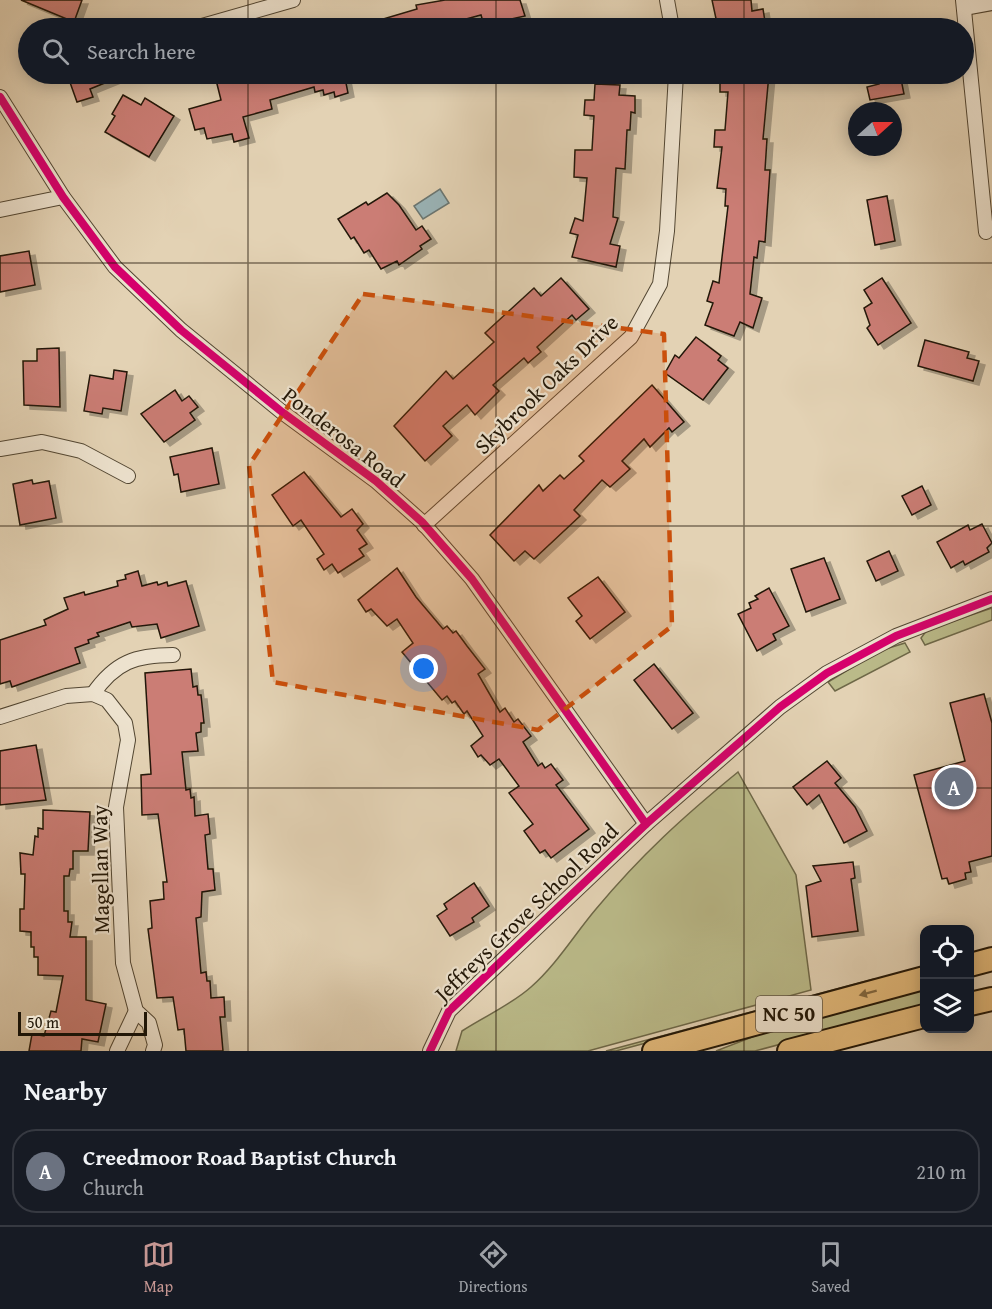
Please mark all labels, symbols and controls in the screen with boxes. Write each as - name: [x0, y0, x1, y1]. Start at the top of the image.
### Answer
- search box: [18, 18, 974, 84]
- icon: search: [39, 35, 72, 68]
- text: Search here: [87, 35, 196, 67]
- north arrow: [848, 102, 902, 156]
- street label: Skybrook Oaks Drive: [467, 307, 625, 461]
- street label: Ponderosa Road: [276, 379, 412, 495]
- your location: [409, 654, 438, 683]
- pin: A: [934, 764, 974, 810]
- street label: Magellan Way: [83, 804, 117, 934]
- street label: Jeffreys Grove School Road: [425, 815, 625, 1011]
- map controls: [920, 925, 974, 1033]
- button: locate: [920, 925, 974, 979]
- button: layers: [920, 979, 974, 1033]
- one-way arrow: [859, 989, 877, 998]
- road number: NC 50: [756, 996, 822, 1032]
- scale bar: [18, 1009, 147, 1036]
- text: 50 m: [27, 1010, 59, 1034]
- text: Nearby: [24, 1071, 107, 1110]
- text: Creedmoor Road Baptist Church: [83, 1141, 397, 1173]
- text: A: [39, 1157, 52, 1186]
- text: 210 m: [916, 1157, 966, 1186]
- text: Church: [83, 1173, 144, 1202]
- tab: Map: [142, 1238, 175, 1298]
- tab: Directions: [459, 1238, 528, 1298]
- tab: Saved: [811, 1238, 850, 1298]

